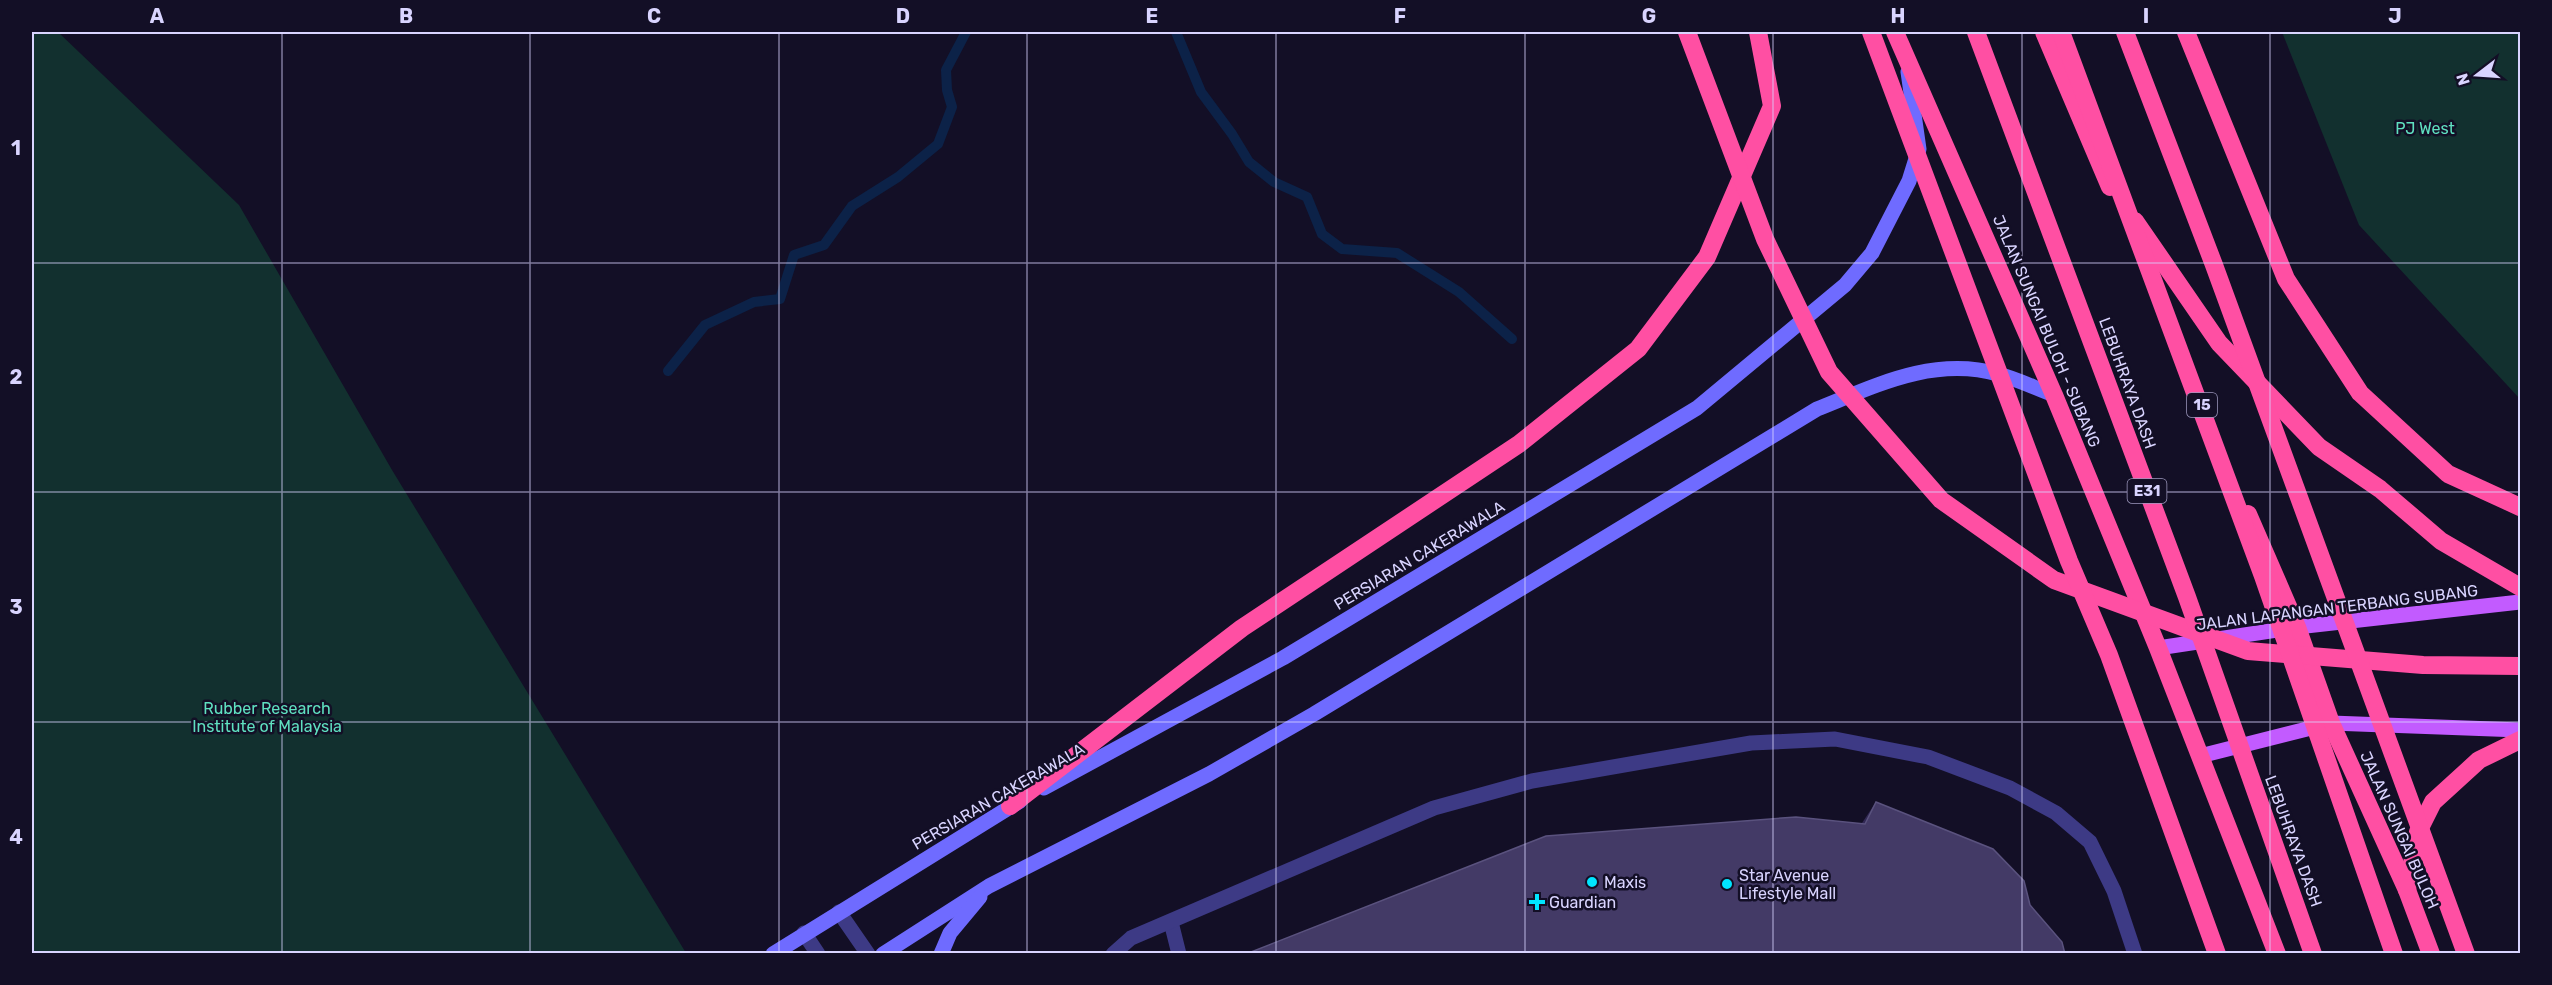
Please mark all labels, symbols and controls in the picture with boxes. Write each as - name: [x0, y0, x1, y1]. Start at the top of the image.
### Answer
- text: A: [150, 4, 165, 28]
- text: B: [399, 4, 413, 28]
- text: C: [647, 4, 661, 28]
- text: D: [896, 4, 910, 28]
- text: E: [1146, 4, 1158, 28]
- text: F: [1394, 4, 1406, 28]
- text: G: [1642, 4, 1656, 28]
- text: H: [1891, 4, 1905, 28]
- text: I: [2143, 4, 2149, 28]
- text: J: [2388, 4, 2402, 28]
- north arrow: [2447, 45, 2507, 105]
- text: N: [2452, 71, 2474, 88]
- park label: PJ West: [2395, 119, 2455, 138]
- text: 1: [11, 136, 21, 160]
- street label: JALAN SUNGAI BULOH - SUBANG: [1989, 212, 2104, 450]
- street label: LEBUHRAYA DASH: [2095, 315, 2160, 451]
- text: 2: [10, 365, 23, 389]
- road number: 15: [2187, 393, 2217, 417]
- road number: E31: [2128, 479, 2166, 503]
- street label: PERSIARAN CAKERAWALA: [1330, 497, 1508, 614]
- street label: JALAN LAPANGAN TERBANG SUBANG: [2195, 581, 2479, 634]
- text: 3: [9, 595, 23, 619]
- park label: Rubber Research Institute of Malaysia: [192, 699, 342, 736]
- street label: PERSIARAN CAKERAWALA: [909, 739, 1088, 854]
- street label: JALAN SUNGAI BULOH: [2356, 749, 2443, 912]
- street label: LEBUHRAYA DASH: [2261, 773, 2326, 909]
- text: 4: [9, 825, 23, 849]
- place label: Star Avenue Lifestyle Mall: [1739, 866, 1836, 903]
- place label: Maxis: [1604, 873, 1646, 892]
- marker: Maxis: [1585, 875, 1599, 889]
- marker: Star Avenue Lifestyle Mall: [1720, 877, 1734, 891]
- place label: Guardian: [1549, 893, 1616, 912]
- marker: Guardian: [1530, 895, 1544, 909]

